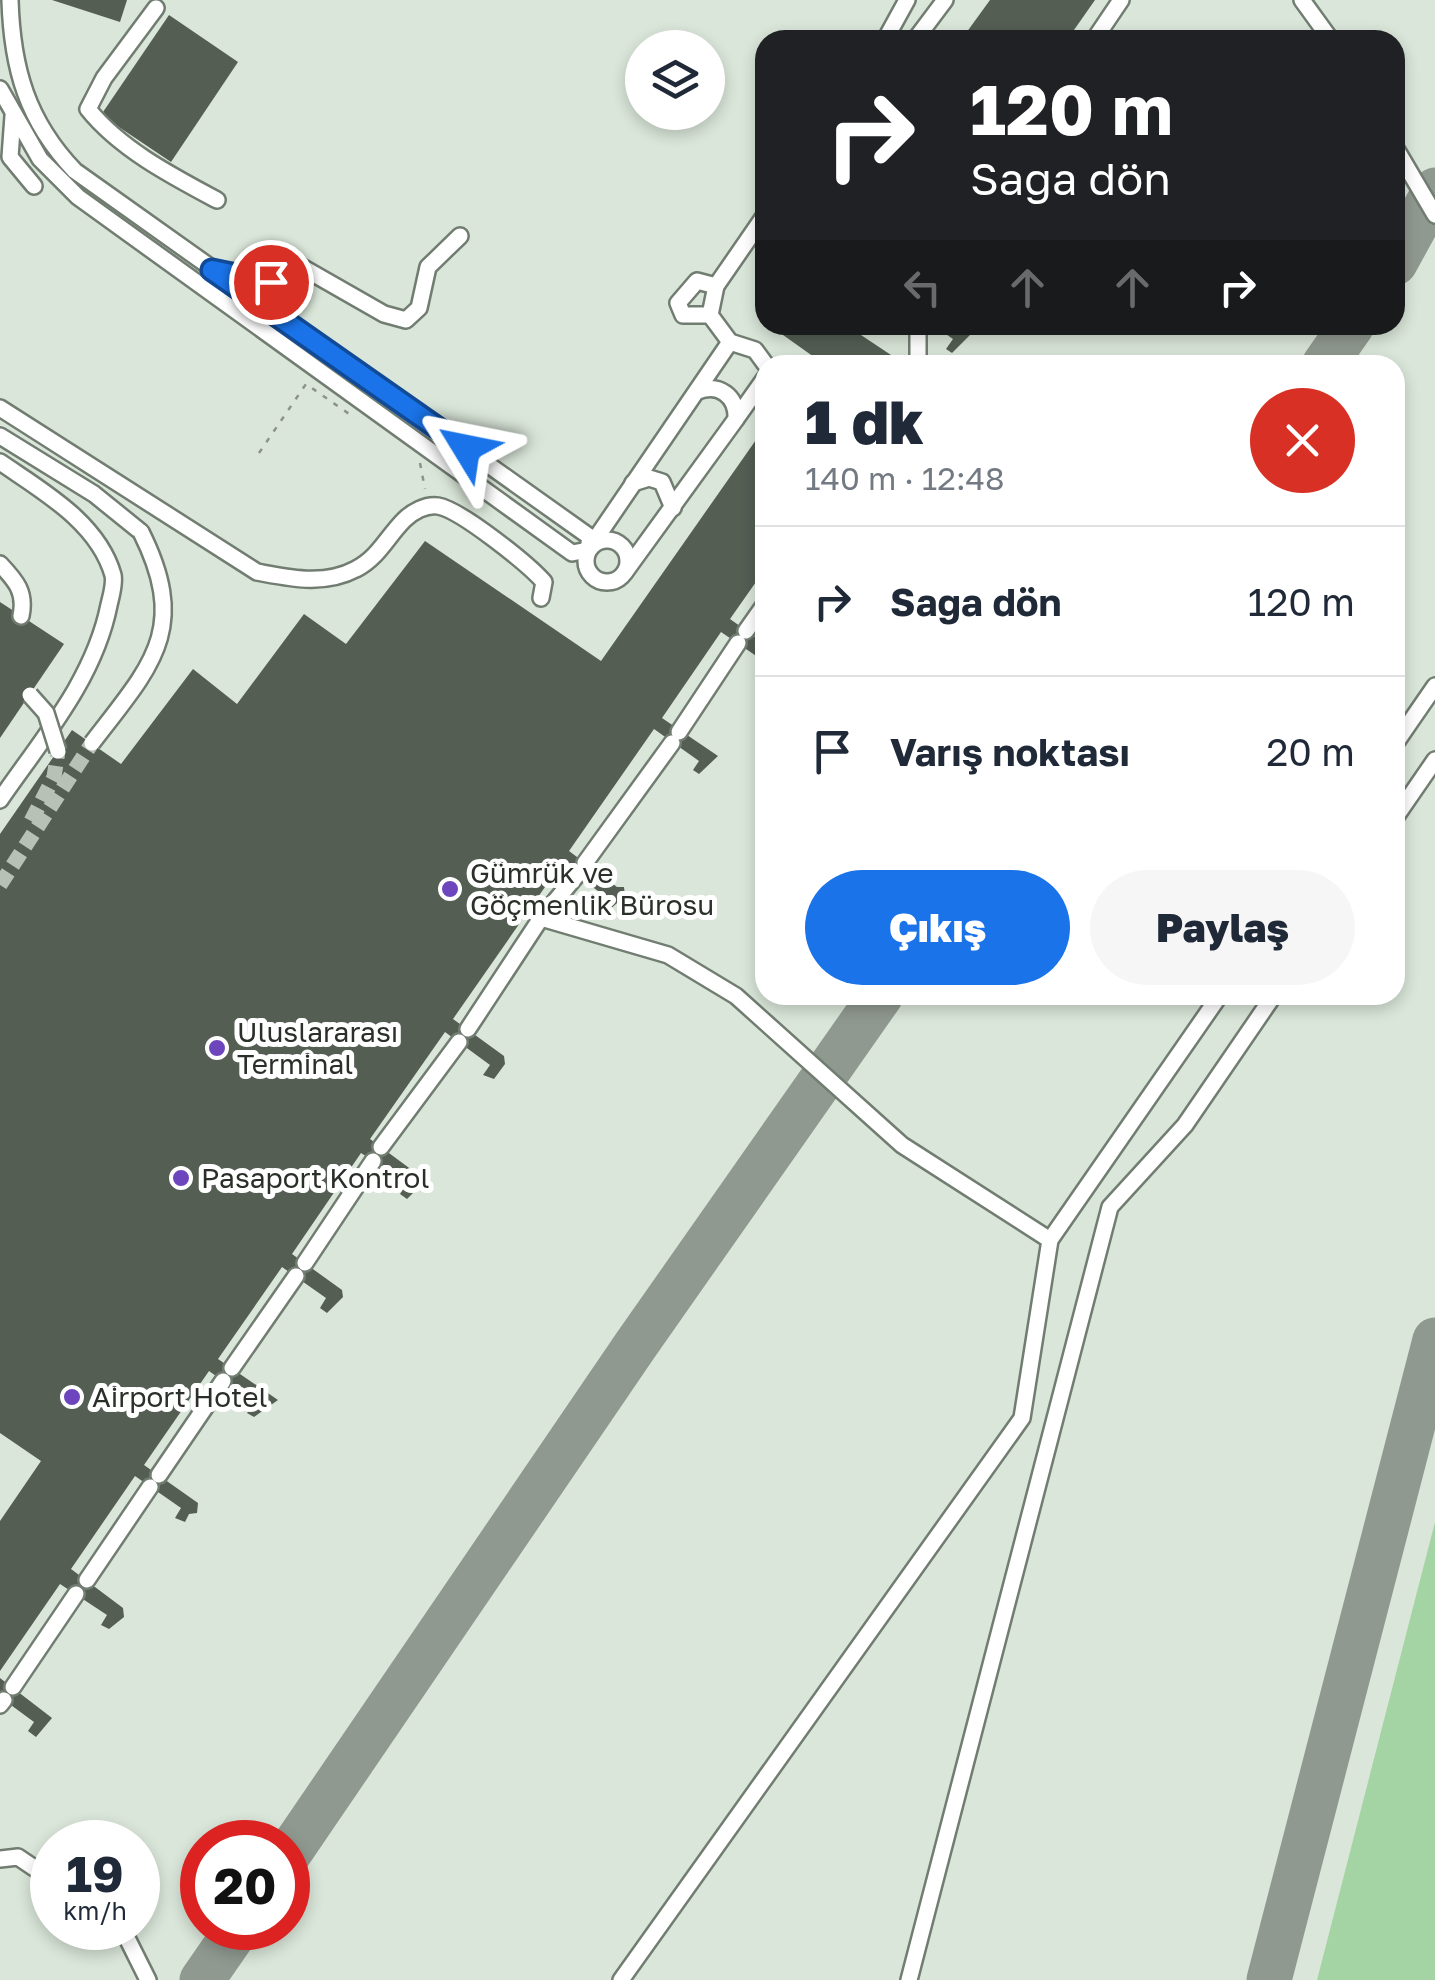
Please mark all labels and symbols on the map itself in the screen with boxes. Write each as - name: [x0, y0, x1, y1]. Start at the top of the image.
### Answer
- pin: [229, 240, 314, 325]
- position arrow: [414, 396, 518, 500]
- place label: Gümrük ve Göçmenlik Bürosu: [470, 856, 714, 921]
- marker: Gümrük ve Göçmenlik Bürosu: [439, 878, 461, 900]
- place label: Uluslararası Terminal: [237, 1015, 398, 1080]
- marker: Uluslararası Terminal: [206, 1037, 228, 1059]
- place label: Pasaport Kontrol: [201, 1161, 429, 1194]
- marker: Pasaport Kontrol: [170, 1167, 192, 1189]
- place label: Airport Hotel: [92, 1380, 267, 1413]
- marker: Airport Hotel: [61, 1386, 83, 1408]
- speed limit sign: 20: [180, 1820, 310, 1950]

